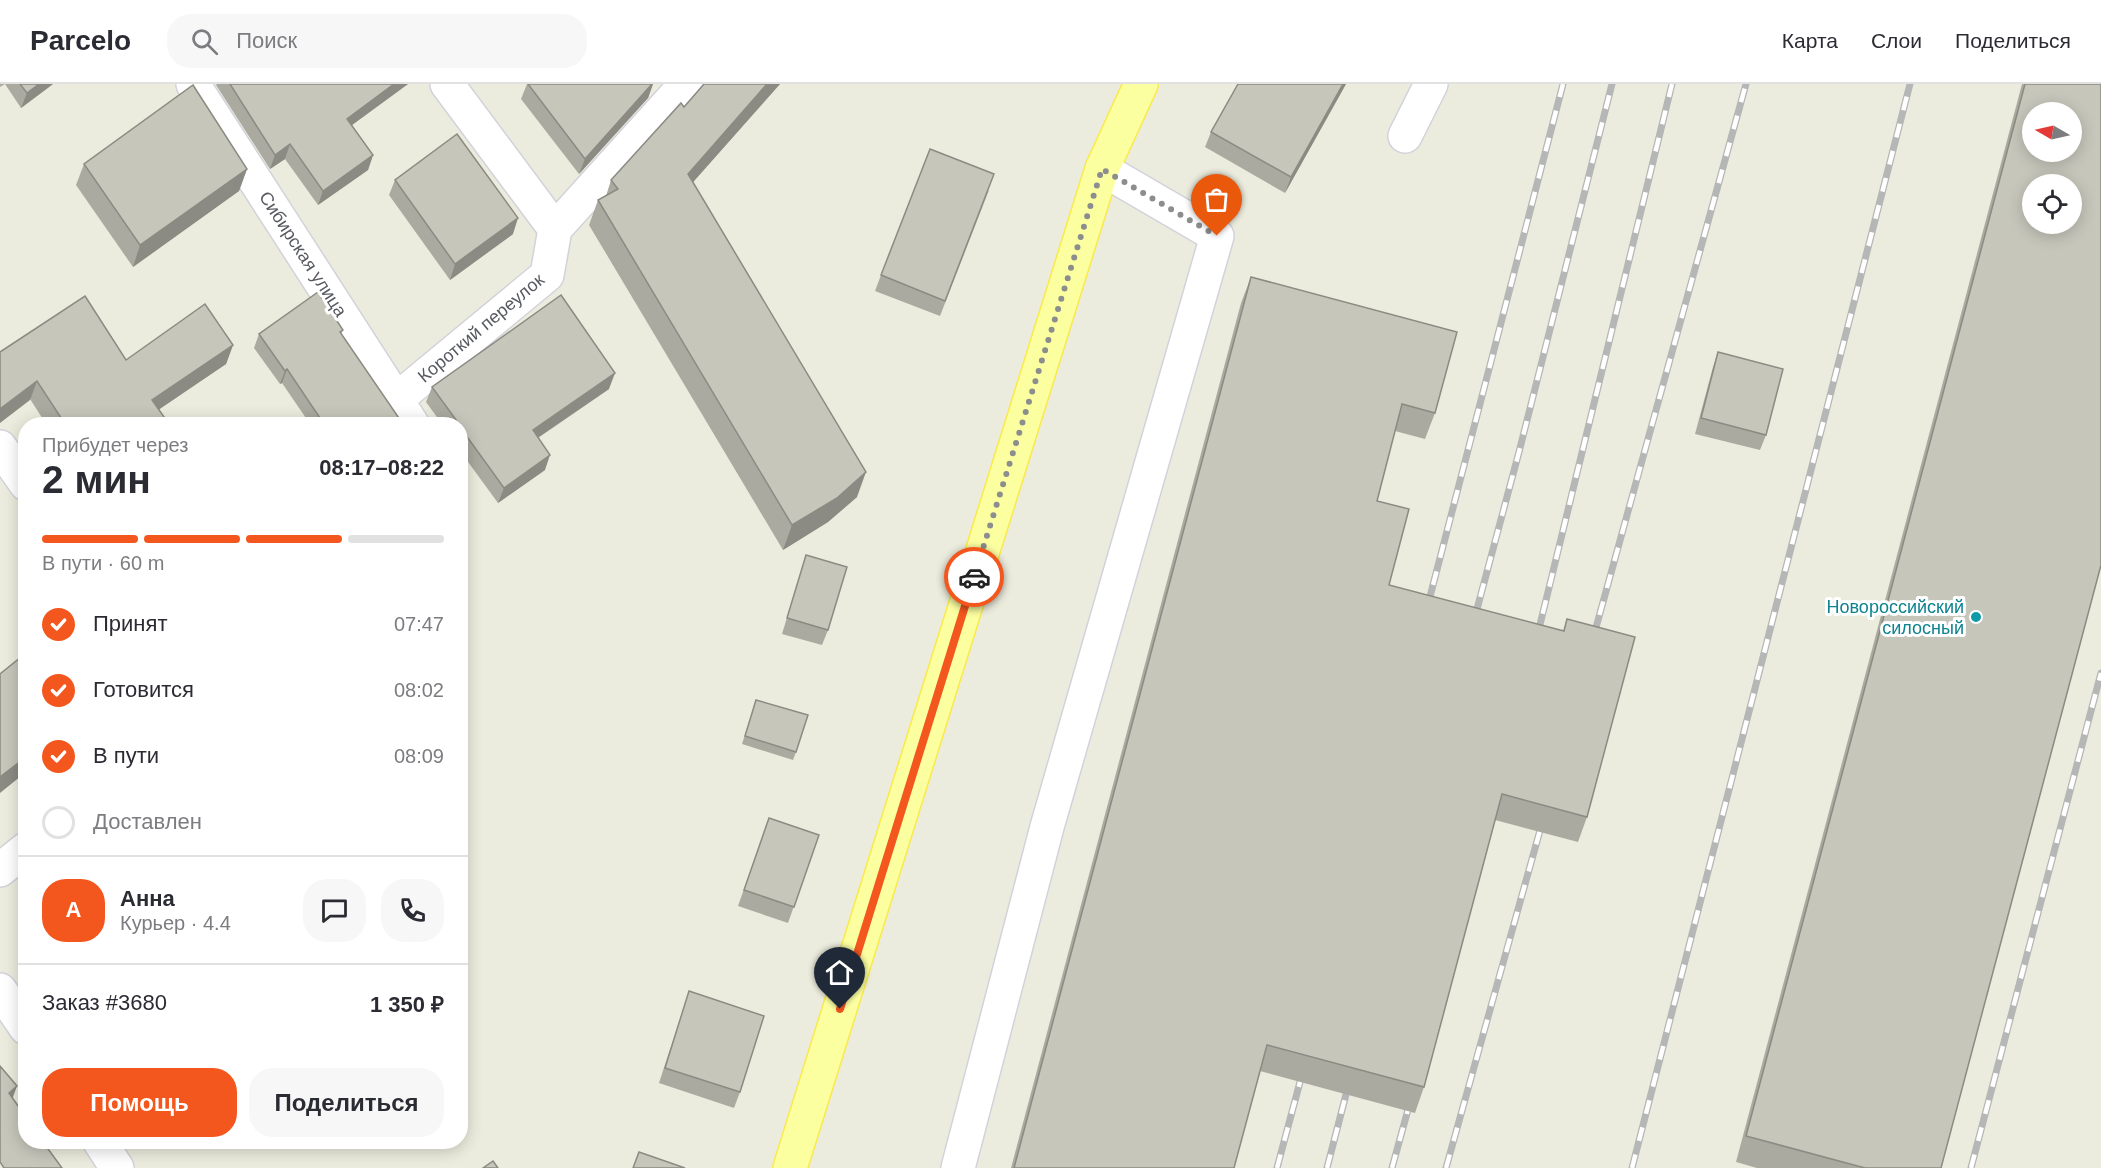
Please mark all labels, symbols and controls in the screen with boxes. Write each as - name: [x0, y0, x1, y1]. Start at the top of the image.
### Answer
- search box: [167, 14, 587, 68]
- text: Parcelo: [30, 25, 131, 56]
- icon: search: [188, 25, 221, 58]
- text: Поиск: [236, 28, 297, 53]
- text: Карта: [1782, 29, 1838, 52]
- text: Слои: [1871, 29, 1922, 52]
- text: Поделиться: [1955, 29, 2071, 52]
- north arrow: [2022, 102, 2082, 162]
- map controls: [2022, 102, 2082, 234]
- pin: [1191, 174, 1242, 236]
- button: locate: [2022, 174, 2082, 234]
- icon: bag: [1200, 183, 1233, 216]
- street label: Сибирская улица: [255, 188, 351, 321]
- street label: Короткий переулок: [414, 269, 548, 386]
- text: Прибудет через: [42, 434, 188, 456]
- text: 08:17–08:22: [319, 455, 444, 480]
- text: 2 мин: [42, 458, 151, 501]
- courier: [944, 547, 1004, 607]
- text: В пути · 60 m: [42, 552, 164, 574]
- icon: car: [958, 561, 991, 594]
- place label: Новороссийский силосный: [1827, 597, 1964, 638]
- icon: check: [42, 608, 75, 641]
- marker: Новороссийский силосный: [1969, 610, 1983, 624]
- text: Принят: [93, 611, 167, 636]
- text: 07:47: [394, 613, 444, 635]
- icon: check: [42, 674, 75, 707]
- text: Готовится: [93, 677, 194, 702]
- text: 08:02: [394, 679, 444, 701]
- icon: check: [42, 740, 75, 773]
- text: В пути: [93, 743, 159, 768]
- text: 08:09: [394, 745, 444, 767]
- text: Доставлен: [93, 809, 202, 834]
- button: chat: [303, 879, 366, 942]
- button: phone: [381, 879, 444, 942]
- text: Анна: [120, 886, 175, 911]
- text: А: [66, 897, 81, 922]
- text: Курьер · 4.4: [120, 912, 231, 934]
- pin: [814, 947, 865, 1009]
- icon: home: [823, 956, 856, 989]
- text: Заказ #3680: [42, 990, 167, 1015]
- text: 1 350 ₽: [370, 992, 444, 1017]
- button: Помощь: [42, 1068, 237, 1137]
- button: Поделиться: [249, 1068, 444, 1137]

